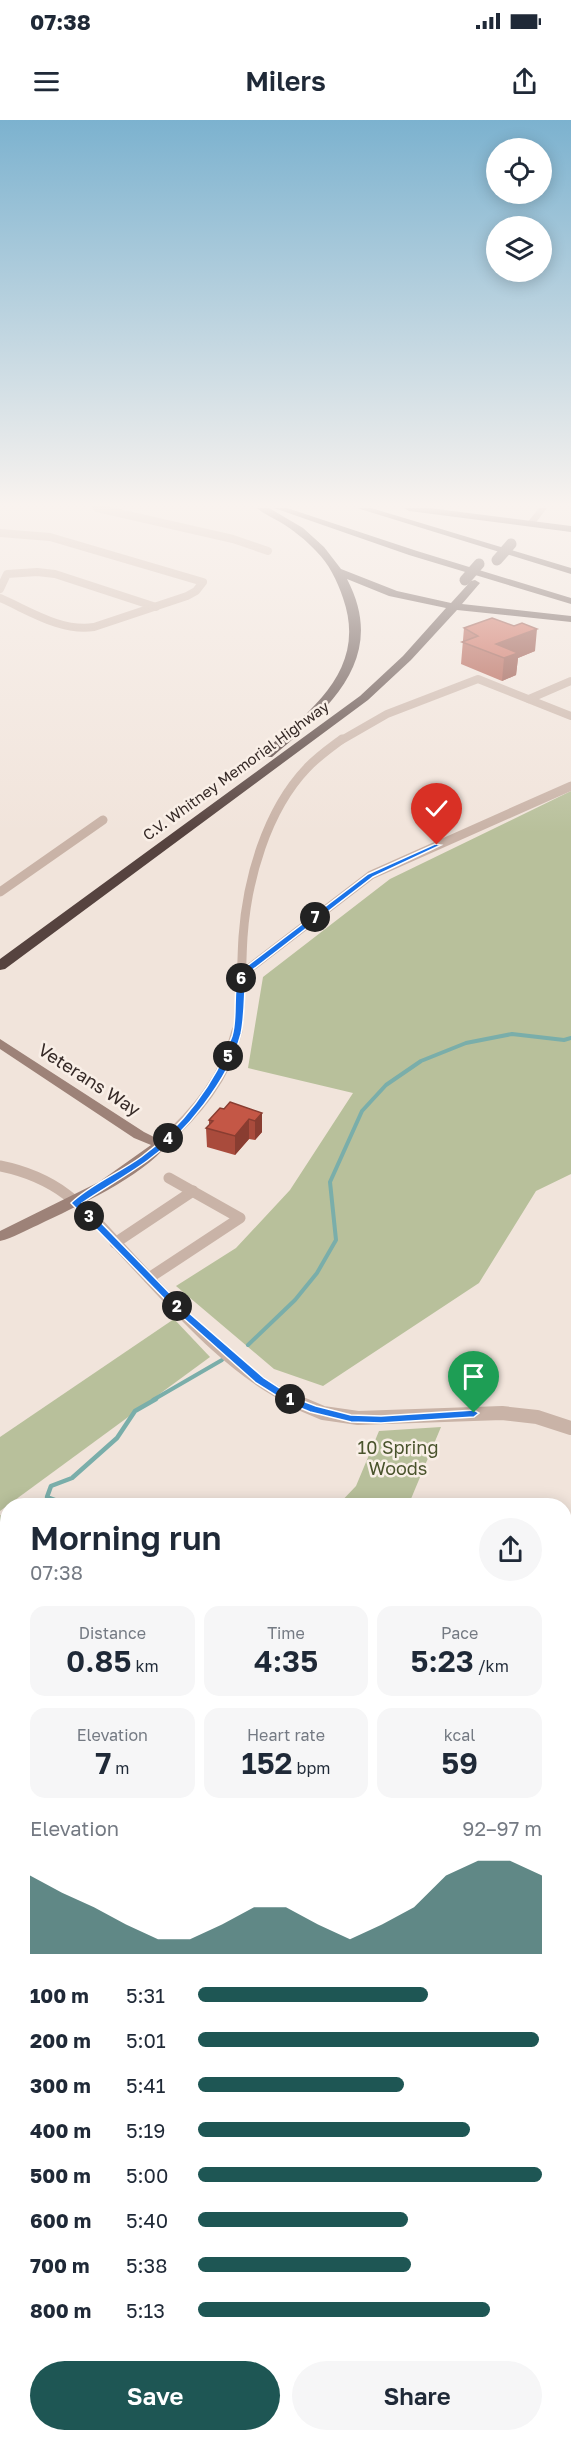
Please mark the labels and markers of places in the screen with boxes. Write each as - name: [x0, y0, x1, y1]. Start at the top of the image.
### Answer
- pin: [411, 783, 462, 845]
- pin: 7: [300, 902, 330, 932]
- pin: 6: [226, 963, 256, 993]
- pin: 5: [213, 1041, 243, 1071]
- pin: 4: [153, 1123, 183, 1153]
- pin: 3: [74, 1201, 104, 1231]
- pin: 2: [162, 1291, 192, 1321]
- pin: [448, 1351, 499, 1413]
- pin: 1: [275, 1384, 305, 1414]

